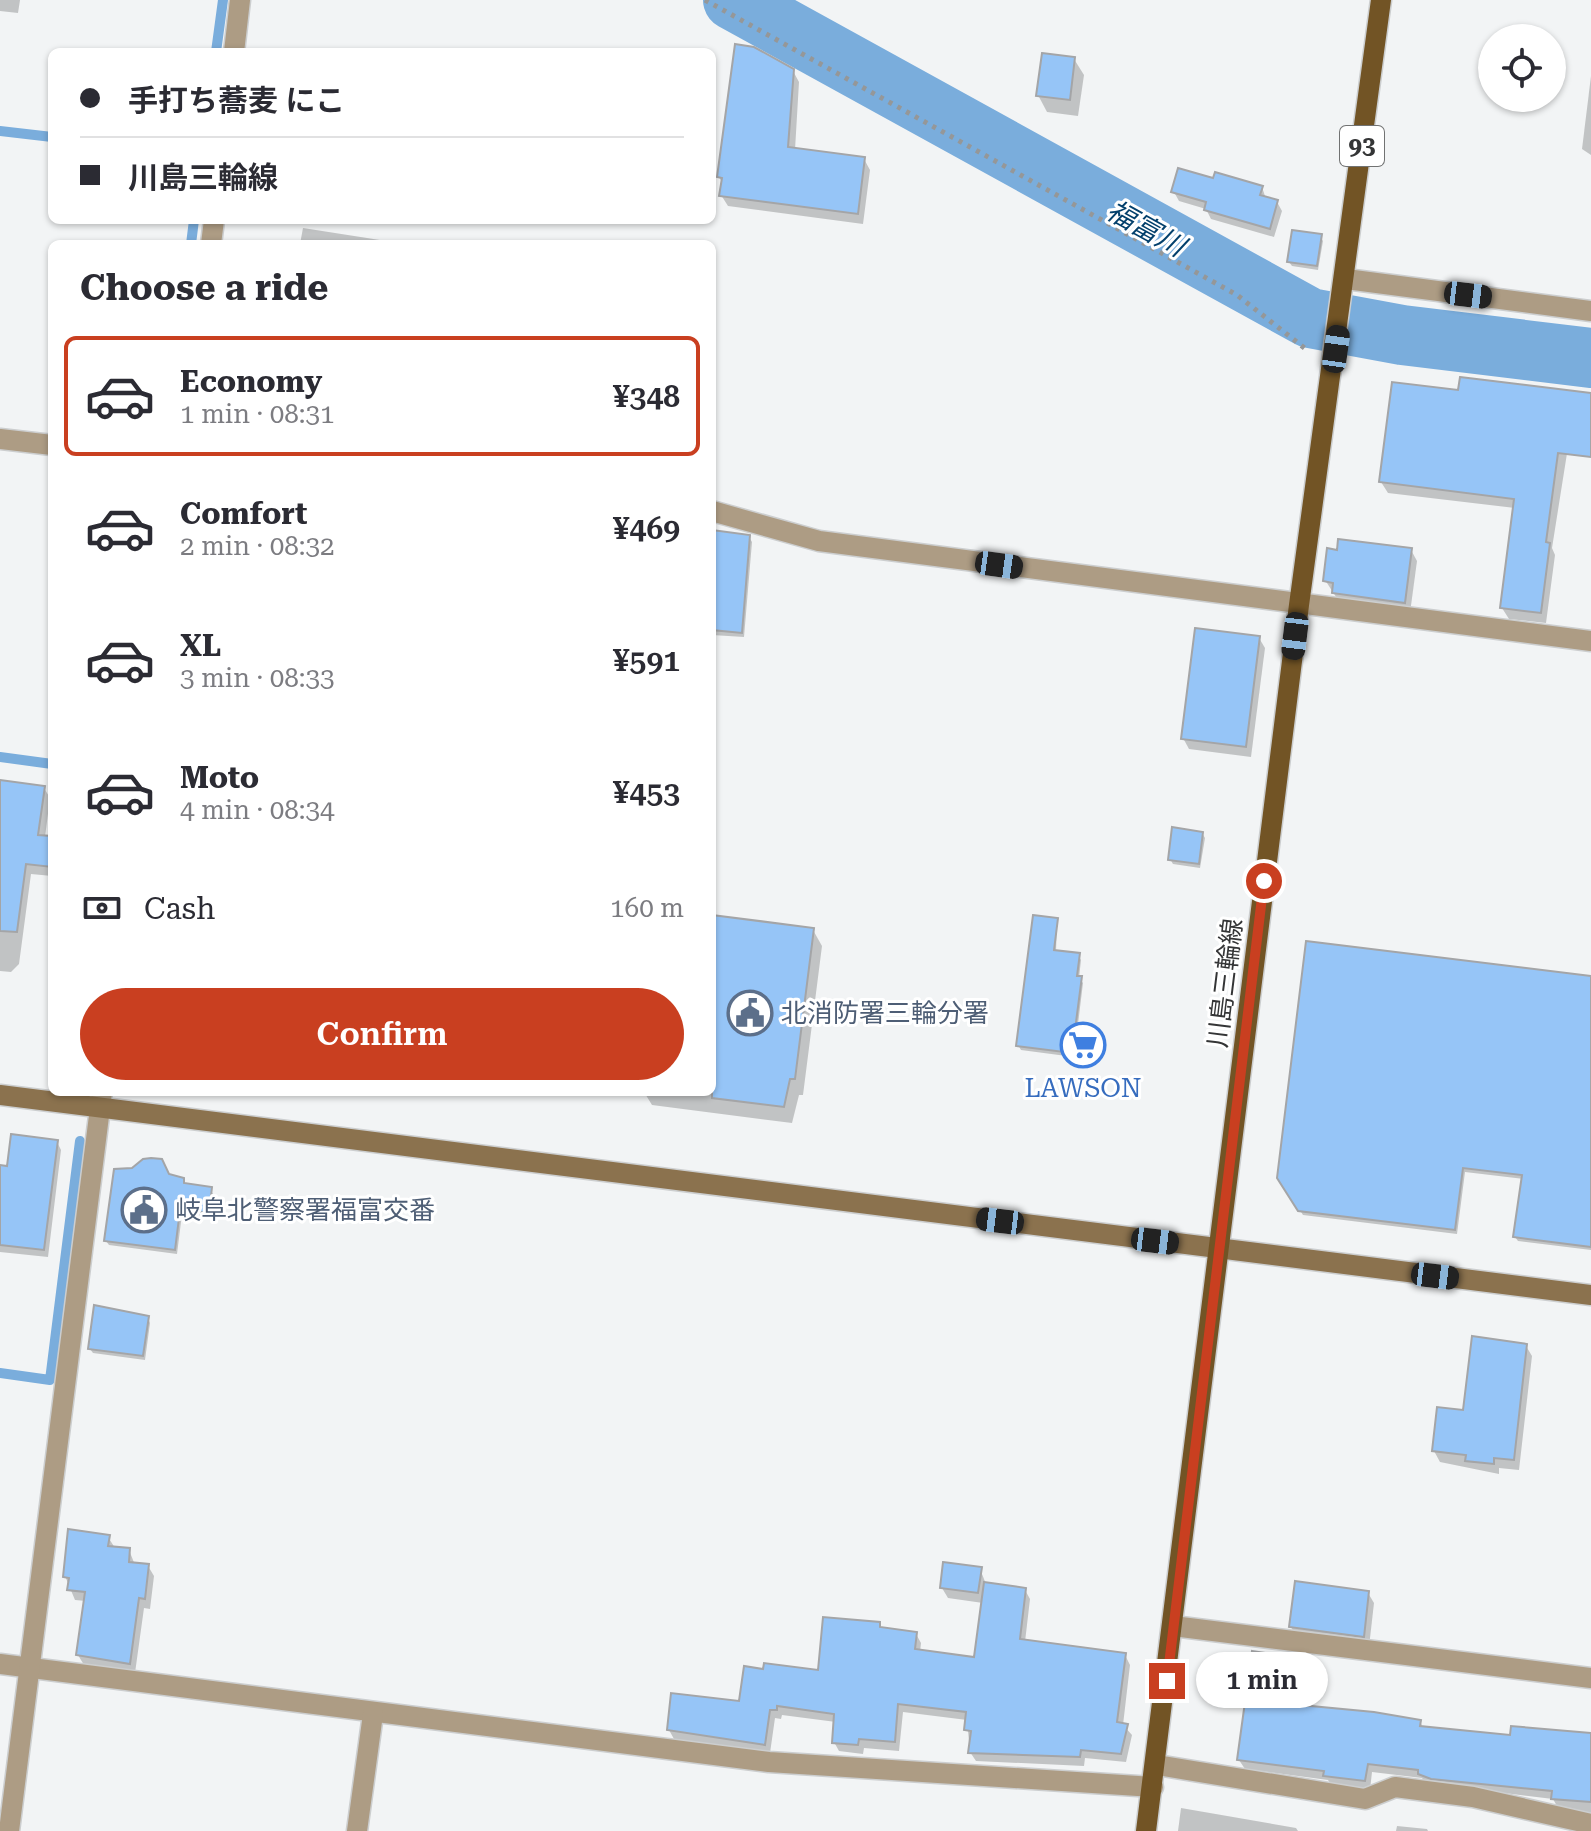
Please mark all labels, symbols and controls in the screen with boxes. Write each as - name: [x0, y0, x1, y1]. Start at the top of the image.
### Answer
- map controls: [1478, 24, 1566, 112]
- button: locate: [1478, 24, 1566, 112]
- text: 手打ち蕎麦 にこ: [128, 83, 345, 118]
- road number: 93: [1340, 126, 1384, 166]
- text: 川島三輪線: [128, 160, 278, 195]
- water label: 福富川: [1101, 194, 1193, 265]
- text: Choose a ride: [80, 267, 328, 309]
- car: [1443, 280, 1493, 310]
- car: [1321, 324, 1351, 374]
- icon: car: [84, 360, 156, 432]
- text: Economy: [180, 364, 322, 399]
- text: ¥348: [613, 379, 680, 414]
- text: 1 min · 08:31: [180, 399, 335, 429]
- icon: car: [84, 492, 156, 564]
- text: Comfort: [180, 496, 307, 531]
- text: ¥469: [613, 511, 680, 546]
- text: 2 min · 08:32: [180, 531, 335, 561]
- car: [974, 550, 1024, 580]
- car: [1280, 611, 1310, 661]
- icon: car: [84, 624, 156, 696]
- text: XL: [180, 628, 221, 663]
- text: ¥591: [613, 643, 680, 678]
- text: 3 min · 08:33: [180, 663, 335, 693]
- icon: car: [84, 756, 156, 828]
- text: Moto: [180, 760, 259, 795]
- text: ¥453: [613, 775, 680, 810]
- text: 4 min · 08:34: [180, 795, 335, 825]
- route start: [1246, 863, 1282, 899]
- icon: cash: [80, 886, 124, 930]
- text: Cash: [144, 891, 215, 926]
- text: 160 m: [610, 893, 684, 923]
- street label: 川島三輪線: [1202, 917, 1248, 1049]
- button: Confirm: [80, 988, 684, 1080]
- public building icon: 北消防署三輪分署: [726, 989, 774, 1037]
- place label: 北消防署三輪分署: [781, 998, 989, 1028]
- supermarket icon: LAWSON: [1059, 1021, 1107, 1069]
- place label: LAWSON: [1024, 1073, 1142, 1103]
- public building icon: 岐阜北警察署福富交番: [120, 1186, 168, 1234]
- place label: 岐阜北警察署福富交番: [175, 1195, 435, 1225]
- car: [975, 1206, 1025, 1236]
- car: [1130, 1226, 1180, 1256]
- car: [1410, 1261, 1460, 1291]
- callout: 1 min: [1195, 1653, 1327, 1709]
- route end: [1149, 1663, 1185, 1699]
- text: 1 min: [1226, 1665, 1298, 1695]

